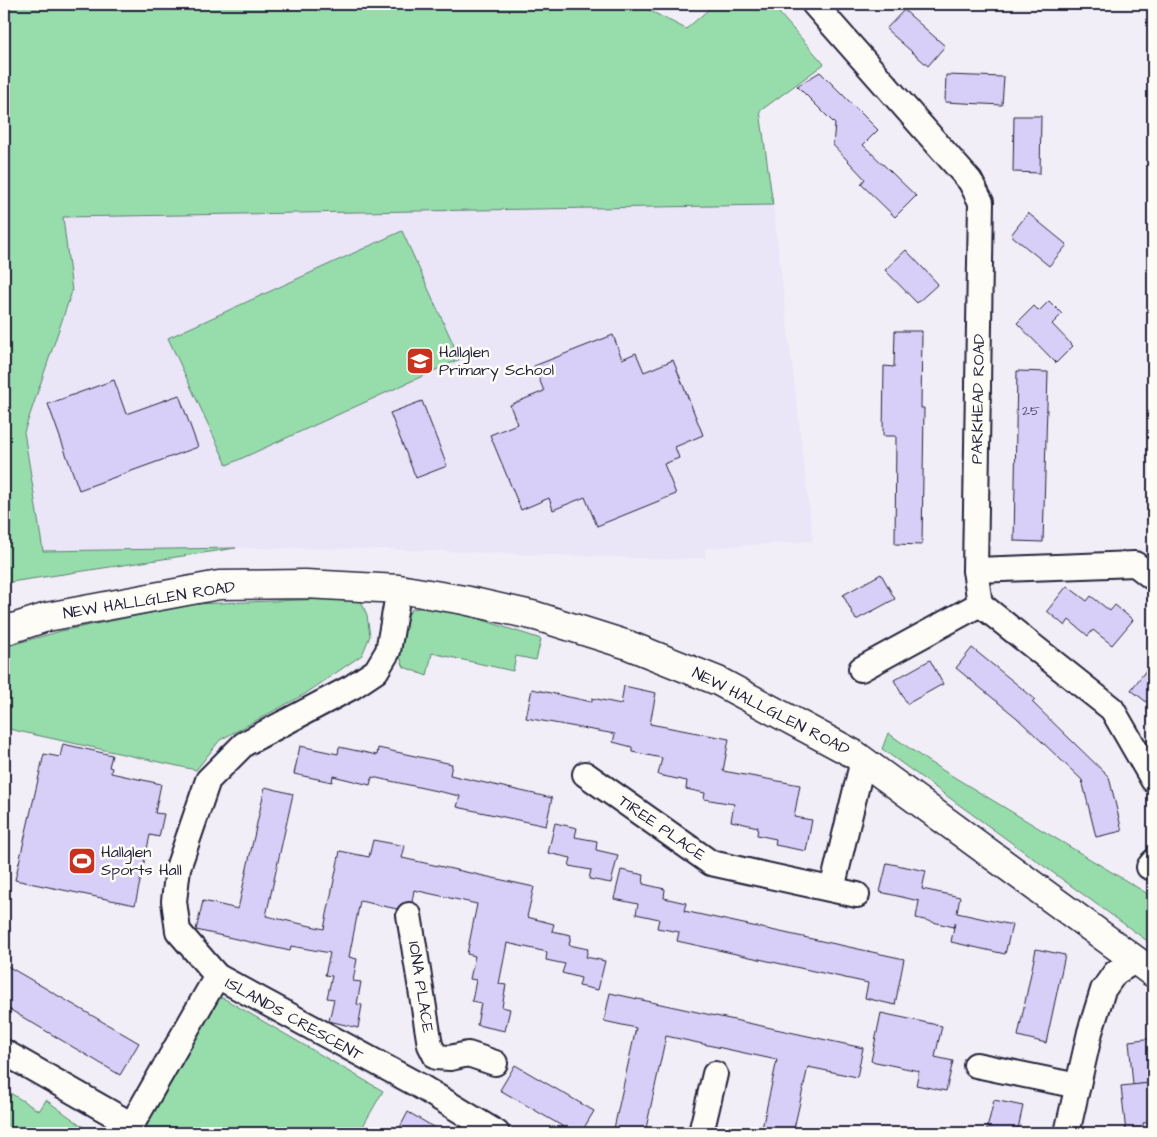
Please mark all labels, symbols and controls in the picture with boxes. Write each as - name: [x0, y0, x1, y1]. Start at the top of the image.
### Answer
- street label: PARKHEAD ROAD: [966, 334, 990, 464]
- place label: Hallglen Primary School: [439, 341, 554, 382]
- school or university icon: Hallglen Primary School: [405, 346, 435, 376]
- house number: 25: [1022, 401, 1040, 421]
- street label: NEW HALLGLEN ROAD: [61, 576, 237, 624]
- street label: NEW HALLGLEN ROAD: [689, 662, 853, 760]
- street label: TIREE PLACE: [614, 790, 710, 866]
- place label: Hallglen Sports Hall: [101, 841, 182, 881]
- sports icon: Hallglen Sports Hall: [67, 846, 97, 876]
- street label: IONA PLACE: [403, 940, 439, 1035]
- street label: ISLANDS CRESCENT: [221, 972, 367, 1066]

